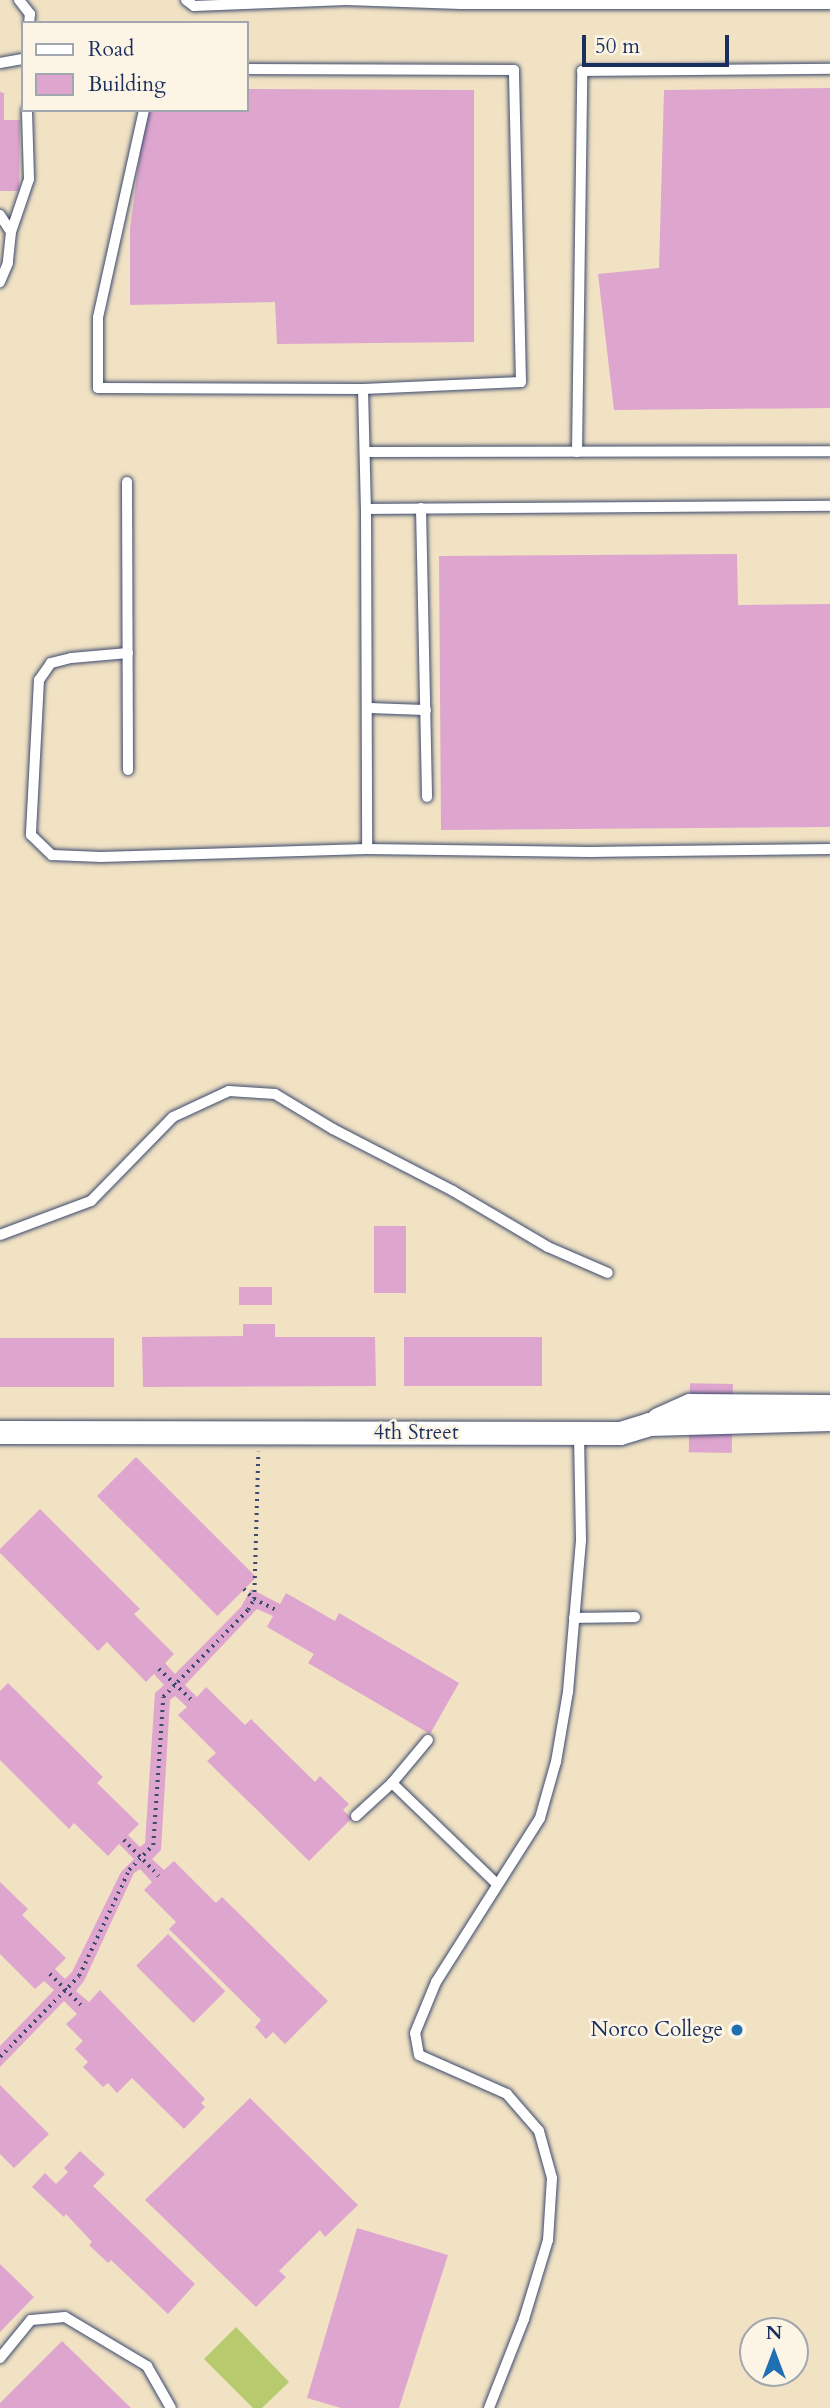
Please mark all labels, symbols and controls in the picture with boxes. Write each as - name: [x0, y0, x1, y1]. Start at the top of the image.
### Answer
- legend: [21, 21, 248, 112]
- scale bar: [585, 21, 732, 65]
- text: 50 m: [595, 32, 640, 61]
- text: Road: [88, 35, 134, 64]
- text: Building: [88, 70, 166, 99]
- street label: 4th Street: [373, 1420, 459, 1446]
- place label: Norco College: [591, 2017, 723, 2043]
- marker: Norco College: [729, 2022, 745, 2038]
- north arrow: [739, 2317, 809, 2387]
- text: N: [766, 2320, 782, 2346]

